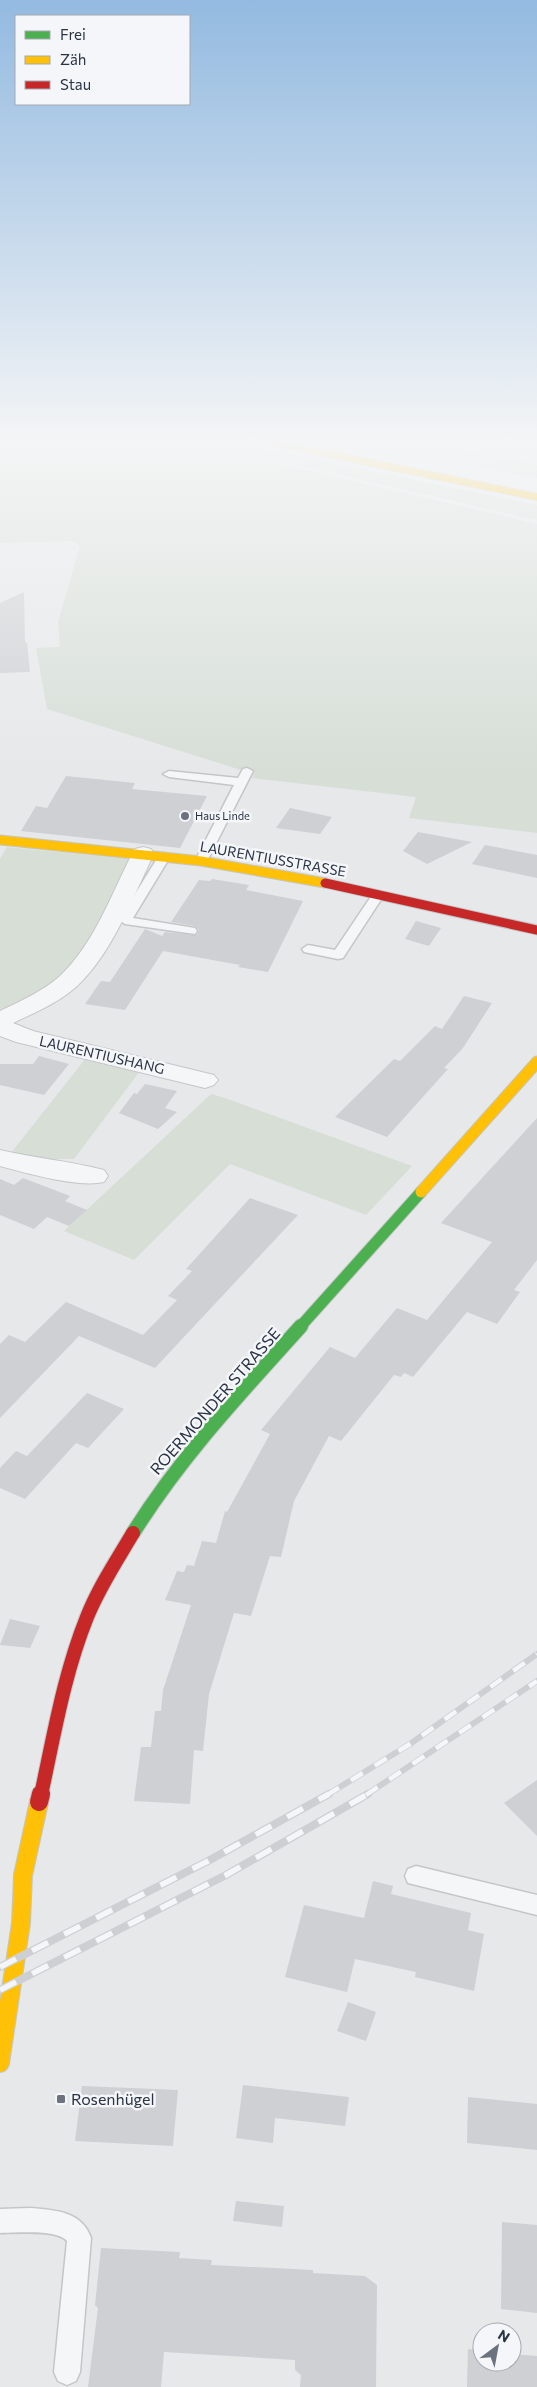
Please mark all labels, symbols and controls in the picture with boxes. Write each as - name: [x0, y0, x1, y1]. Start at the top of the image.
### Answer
- legend: [15, 15, 190, 105]
- text: Frei: [60, 25, 86, 43]
- text: Zäh: [60, 50, 86, 68]
- text: Stau: [60, 75, 91, 93]
- place label: Haus Linde: [195, 809, 250, 822]
- marker: Haus Linde: [179, 810, 191, 822]
- street label: LAURENTIUSSTRASSE: [199, 837, 347, 880]
- street label: LAURENTIUSHANG: [38, 1032, 166, 1077]
- street label: ROERMONDER STRASSE: [146, 1323, 284, 1478]
- place label: Rosenhügel: [71, 2089, 155, 2108]
- marker: Rosenhügel: [55, 2093, 67, 2105]
- north arrow: [472, 2322, 522, 2372]
- text: N: [495, 2326, 513, 2346]

